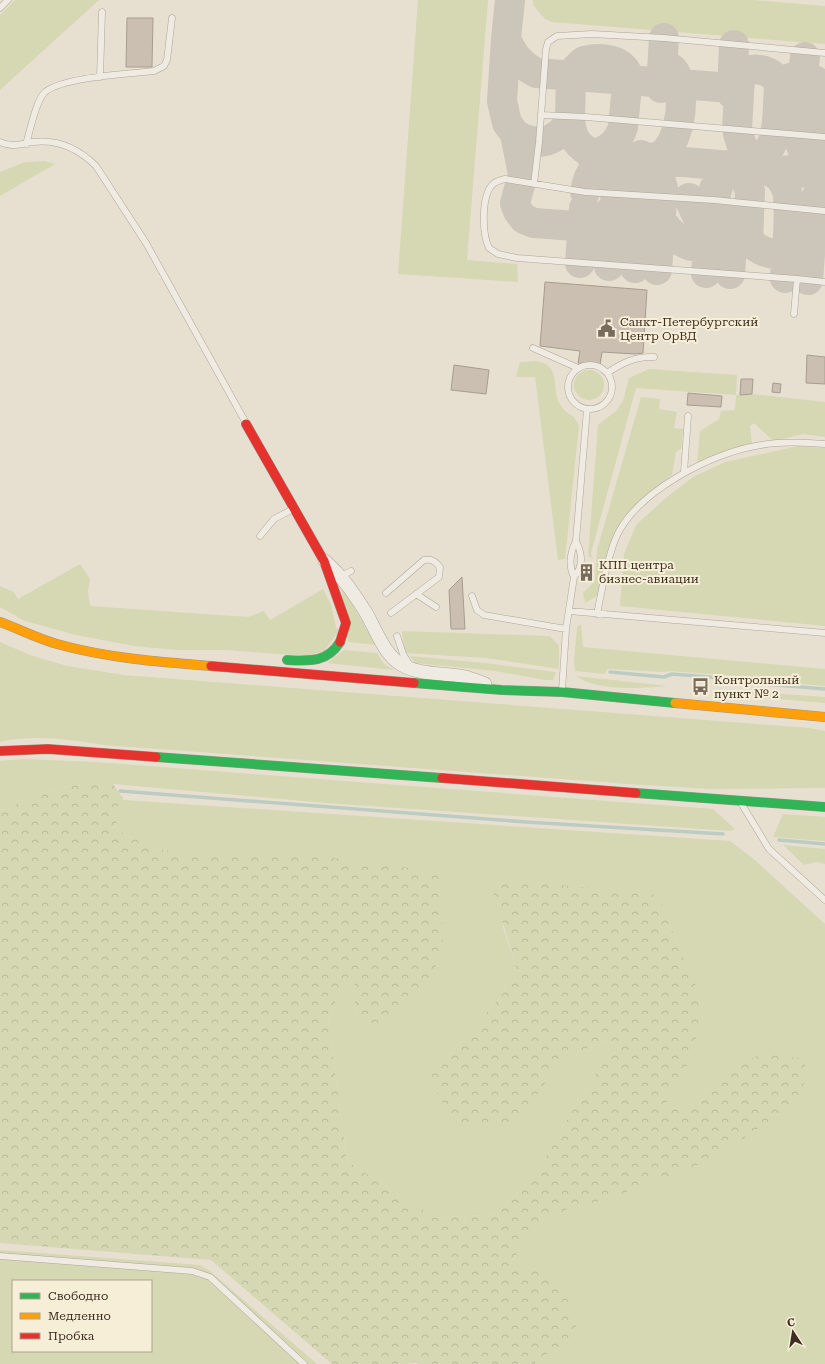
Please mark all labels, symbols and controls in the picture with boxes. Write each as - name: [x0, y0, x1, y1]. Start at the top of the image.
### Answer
- place label: Санкт-Петербургский Центр ОрВД: [620, 315, 758, 343]
- public building icon: Санкт-Петербургский Центр ОрВД: [597, 319, 617, 339]
- place label: КПП центра бизнес-авиации: [599, 558, 699, 586]
- building icon: КПП центра бизнес-авиации: [576, 562, 596, 582]
- place label: Контрольный пункт № 2: [714, 673, 799, 701]
- bus stop icon: Контрольный пункт № 2: [691, 677, 711, 697]
- legend: [12, 1280, 152, 1352]
- text: Свободно: [48, 1289, 108, 1303]
- text: Медленно: [48, 1309, 111, 1323]
- north arrow: [773, 1312, 813, 1352]
- text: С: [786, 1315, 796, 1330]
- text: Пробка: [48, 1329, 95, 1343]

